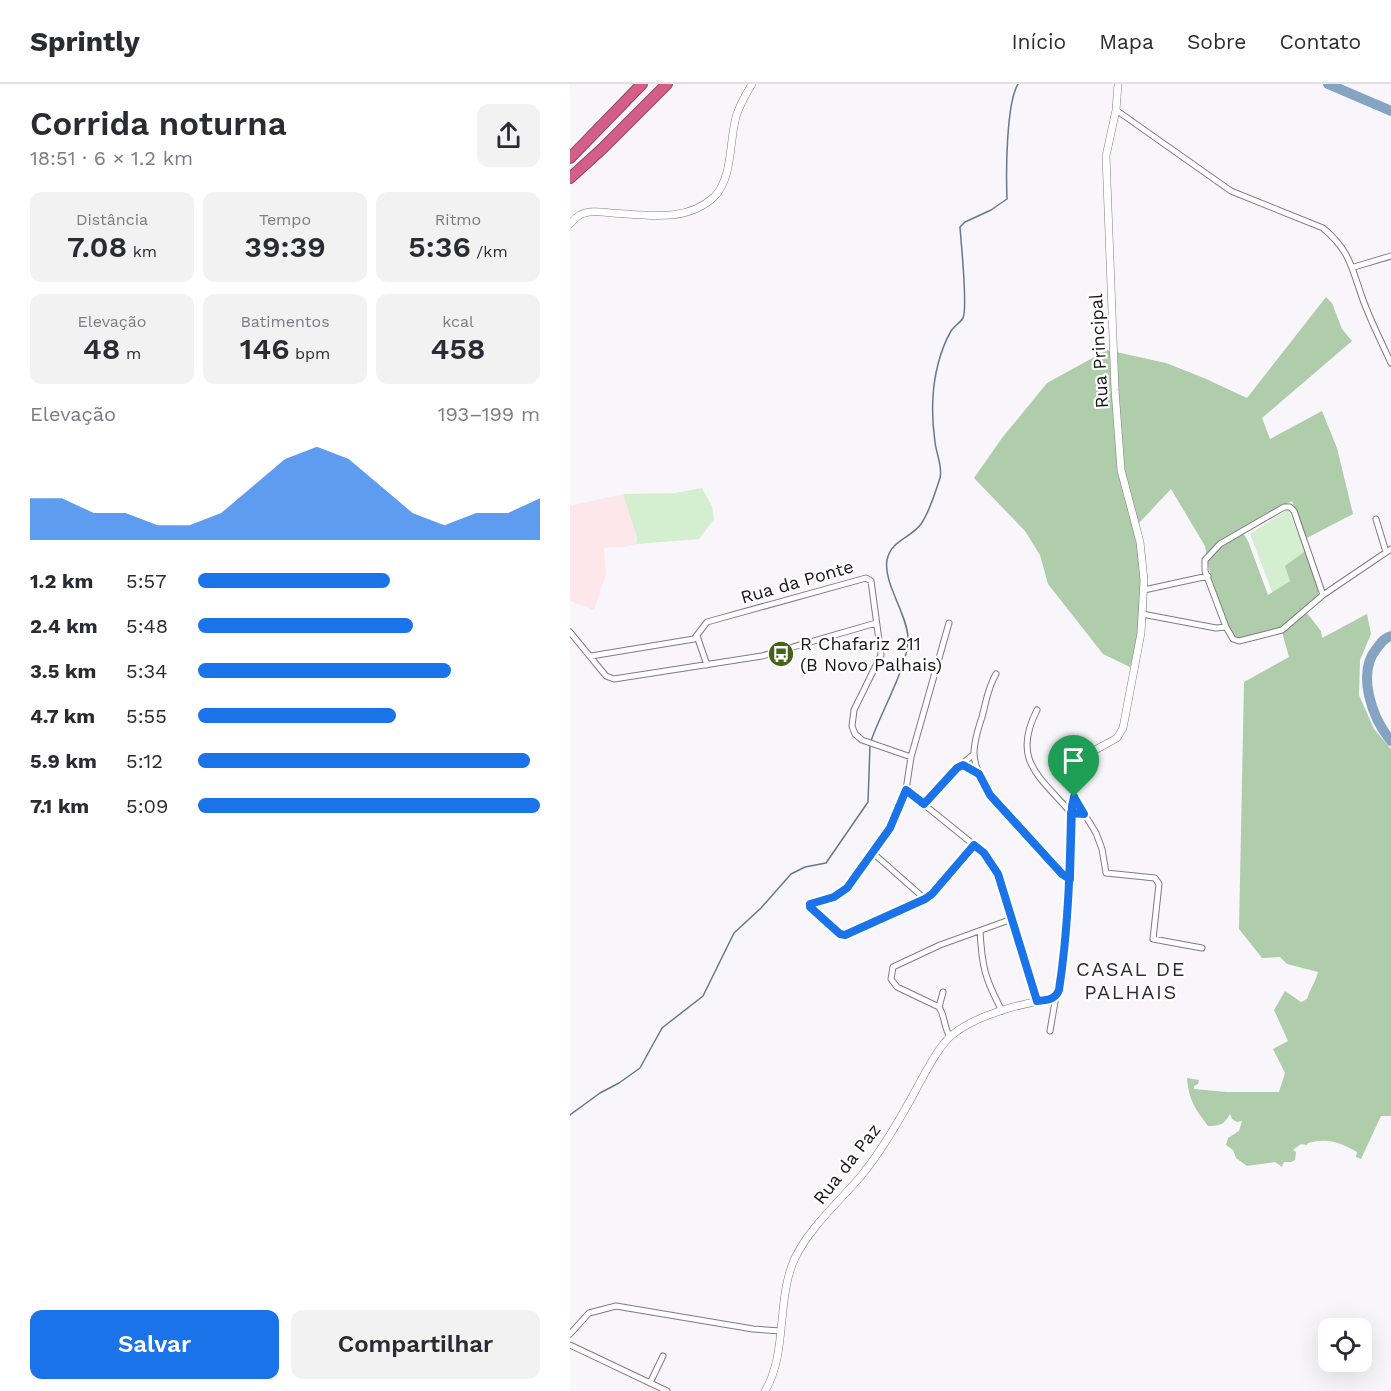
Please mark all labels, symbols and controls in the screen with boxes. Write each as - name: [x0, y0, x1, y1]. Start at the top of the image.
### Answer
- text: Sprintly: [30, 25, 140, 58]
- text: Início: [1011, 29, 1066, 54]
- text: Mapa: [1099, 29, 1154, 54]
- text: Sobre: [1187, 29, 1246, 54]
- text: Contato: [1279, 29, 1361, 54]
- text: Corrida noturna: [30, 104, 287, 143]
- button: share: [477, 104, 540, 167]
- text: 18:51 · 6 × 1.2 km: [30, 146, 193, 170]
- text: Distância: [76, 210, 148, 229]
- text: Tempo: [259, 210, 311, 229]
- text: Ritmo: [435, 210, 481, 229]
- text: 7.08: [67, 229, 127, 264]
- text: 39:39: [244, 229, 326, 264]
- text: 5:36: [408, 229, 471, 264]
- text: km: [127, 242, 157, 261]
- text: /km: [471, 242, 508, 261]
- street label: Rua Principal: [1085, 293, 1112, 409]
- text: Elevação: [78, 312, 146, 331]
- text: Batimentos: [240, 312, 330, 331]
- text: kcal: [442, 312, 474, 331]
- text: 48: [83, 331, 120, 366]
- text: 146: [240, 331, 290, 366]
- text: 458: [430, 331, 486, 366]
- text: m: [120, 344, 141, 363]
- text: bpm: [290, 344, 330, 363]
- text: Elevação: [30, 402, 116, 426]
- text: 193–199 m: [438, 402, 540, 426]
- street label: Rua da Ponte: [738, 555, 856, 608]
- text: 1.2 km: [30, 569, 93, 593]
- text: 5:57: [126, 569, 166, 593]
- text: 2.4 km: [30, 614, 98, 638]
- text: 5:48: [126, 614, 168, 638]
- place label: R Chafariz 211 (B Novo Palhais): [800, 633, 942, 675]
- bus stop icon: R Chafariz 211 (B Novo Palhais): [766, 639, 796, 669]
- text: 3.5 km: [30, 659, 96, 683]
- text: 5:34: [126, 659, 167, 683]
- text: 4.7 km: [30, 704, 95, 728]
- text: 5:55: [126, 704, 167, 728]
- pin: [1048, 735, 1099, 797]
- icon: arrive: [1057, 744, 1090, 777]
- text: 5.9 km: [30, 749, 97, 773]
- text: 5:12: [126, 749, 163, 773]
- text: 7.1 km: [30, 794, 89, 818]
- text: 5:09: [126, 794, 168, 818]
- district label: CASAL DE PALHAIS: [1076, 957, 1186, 1004]
- street label: Rua da Paz: [809, 1119, 885, 1208]
- button: Salvar: [30, 1310, 279, 1379]
- button: Compartilhar: [291, 1310, 540, 1379]
- map controls: [1318, 1318, 1372, 1372]
- button: locate: [1318, 1318, 1372, 1372]

